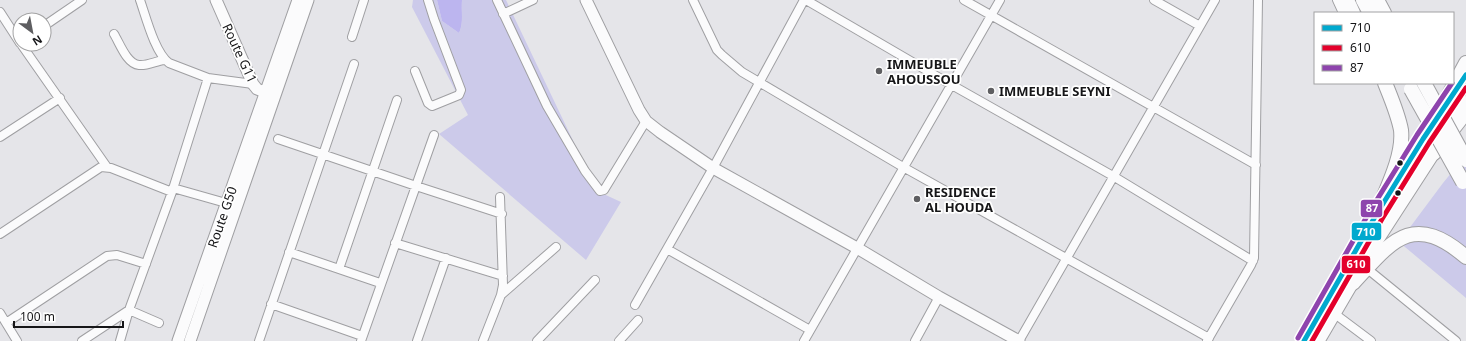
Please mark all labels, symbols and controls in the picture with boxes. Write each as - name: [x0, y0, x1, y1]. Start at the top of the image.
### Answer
- north arrow: [12, 12, 52, 52]
- legend: [1314, 12, 1454, 84]
- text: 710: [1350, 19, 1371, 36]
- street label: Route G11: [218, 20, 262, 86]
- text: N: [30, 32, 45, 50]
- text: 610: [1350, 39, 1371, 56]
- place label: IMMEUBLE AHOUSSOU: [887, 55, 961, 88]
- text: 87: [1350, 59, 1364, 76]
- marker: IMMEUBLE AHOUSSOU: [874, 66, 884, 76]
- place label: IMMEUBLE SEYNI: [999, 82, 1110, 100]
- marker: IMMEUBLE SEYNI: [986, 86, 996, 96]
- unlabelled marker: [1395, 158, 1405, 168]
- place label: RESIDENCE AL HOUDA: [925, 183, 996, 216]
- street label: Route G50: [203, 184, 241, 250]
- unlabelled marker: [1393, 188, 1403, 198]
- marker: RESIDENCE AL HOUDA: [912, 194, 922, 204]
- line badge: 87: [1360, 199, 1383, 218]
- text: 87: [1366, 200, 1378, 215]
- line badge: 710: [1351, 222, 1382, 241]
- text: 710: [1357, 224, 1375, 239]
- line badge: 610: [1341, 255, 1371, 274]
- text: 610: [1347, 256, 1365, 271]
- scale bar: [14, 303, 123, 329]
- text: 100 m: [20, 308, 55, 325]

